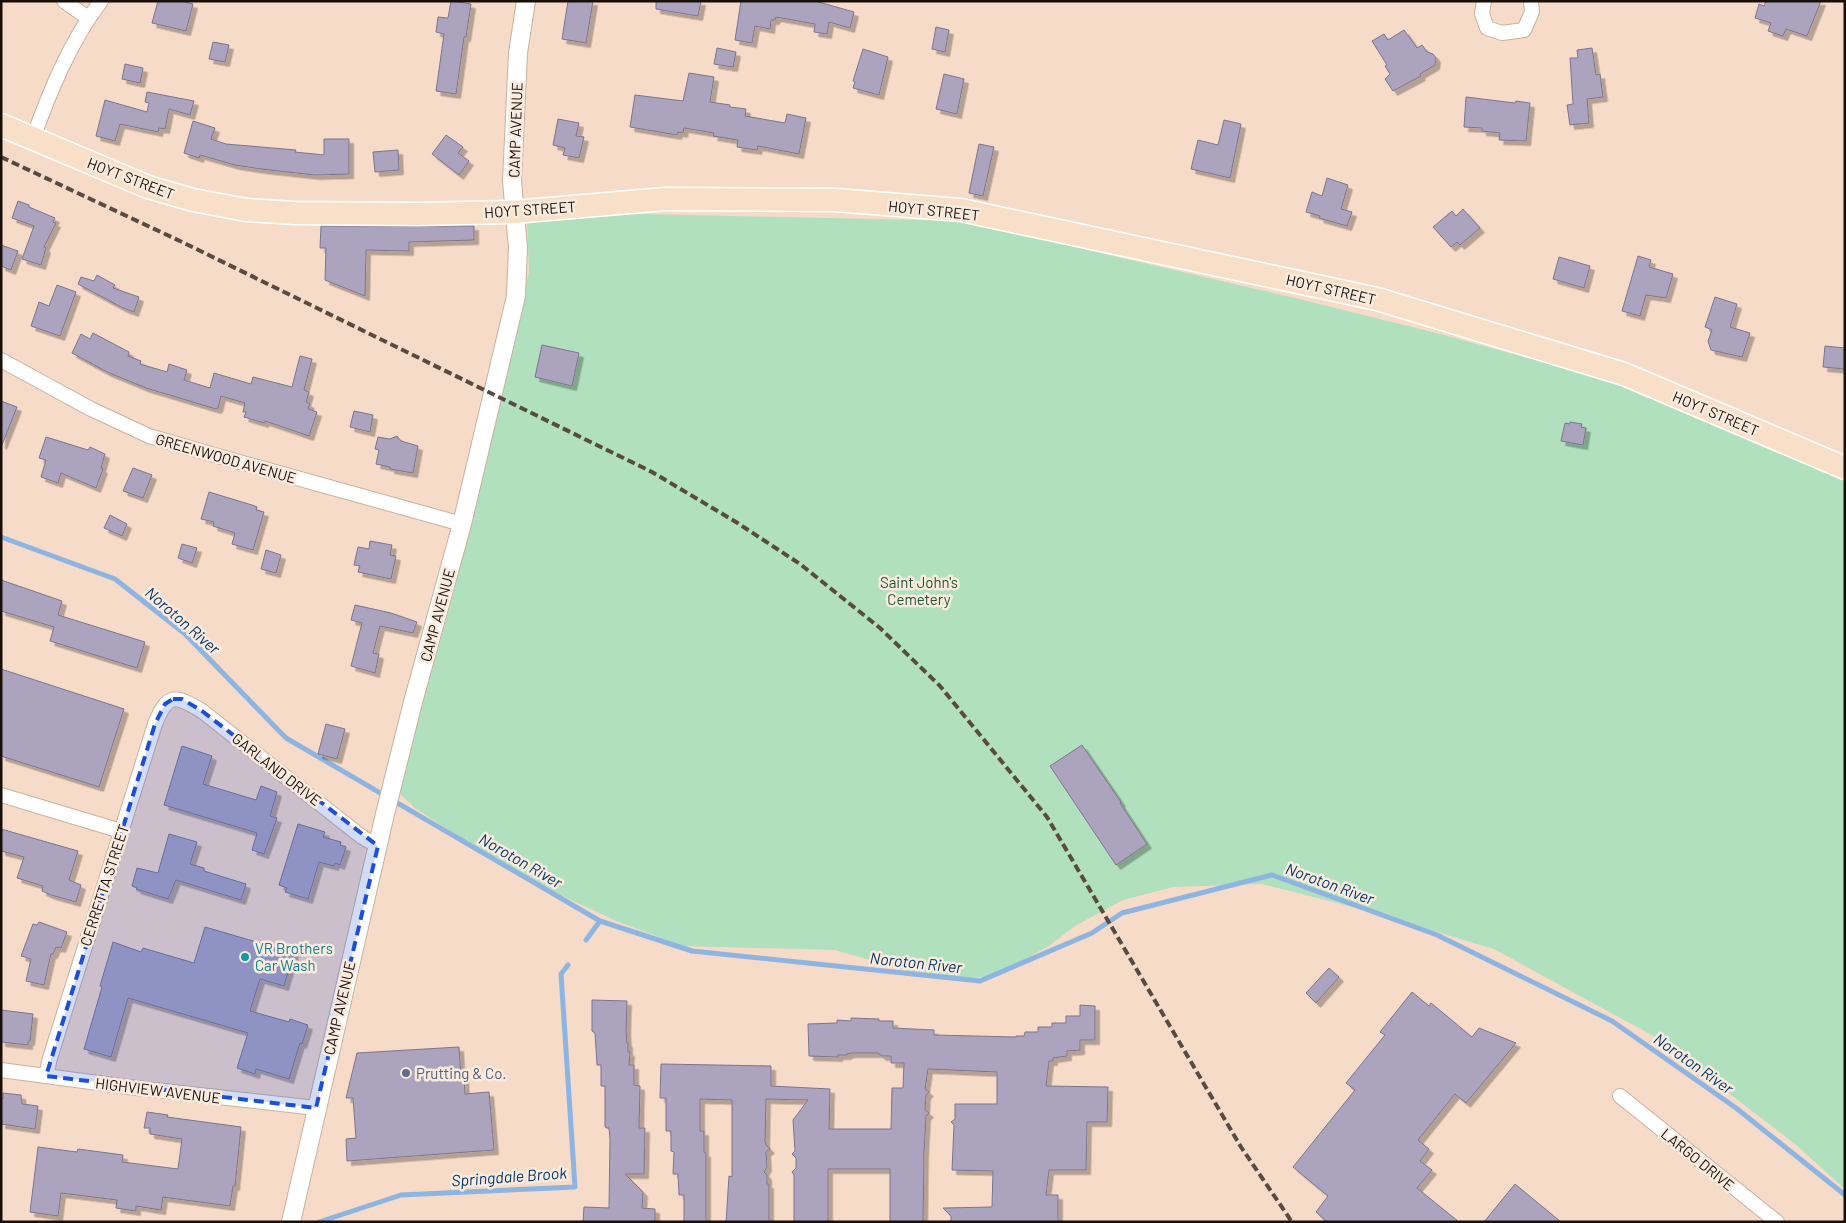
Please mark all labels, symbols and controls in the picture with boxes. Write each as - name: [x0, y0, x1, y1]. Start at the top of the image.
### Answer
- street label: CAMP AVENUE: [504, 82, 526, 178]
- street label: HOYT STREET: [85, 153, 177, 203]
- street label: HOYT STREET: [887, 196, 981, 224]
- street label: HOYT STREET: [484, 197, 576, 221]
- street label: HOYT STREET: [1284, 270, 1378, 308]
- street label: HOYT STREET: [1670, 387, 1762, 439]
- street label: GREENWOOD AVENUE: [154, 429, 298, 487]
- street label: CAMP AVENUE: [416, 566, 458, 664]
- park label: Saint John's Cemetery: [880, 573, 958, 608]
- water label: Noroton River: [142, 582, 225, 658]
- street label: GARLAND DRIVE: [229, 729, 325, 809]
- street label: CERRETTA STREET: [76, 822, 132, 948]
- water label: Noroton River: [476, 829, 567, 892]
- water label: Noroton River: [1283, 858, 1378, 908]
- place label: VR Brothers Car Wash: [255, 939, 333, 974]
- water label: Noroton River: [869, 948, 964, 976]
- marker: VR Brothers Car Wash: [239, 951, 251, 963]
- street label: CAMP AVENUE: [319, 959, 359, 1057]
- water label: Noroton River: [1651, 1029, 1739, 1098]
- place label: Prutting & Co.: [416, 1064, 506, 1082]
- marker: Prutting & Co.: [400, 1067, 412, 1079]
- street label: HIGHVIEW AVENUE: [94, 1073, 222, 1107]
- street label: LARGO DRIVE: [1658, 1124, 1738, 1194]
- water label: Springdale Brook: [451, 1162, 568, 1190]

